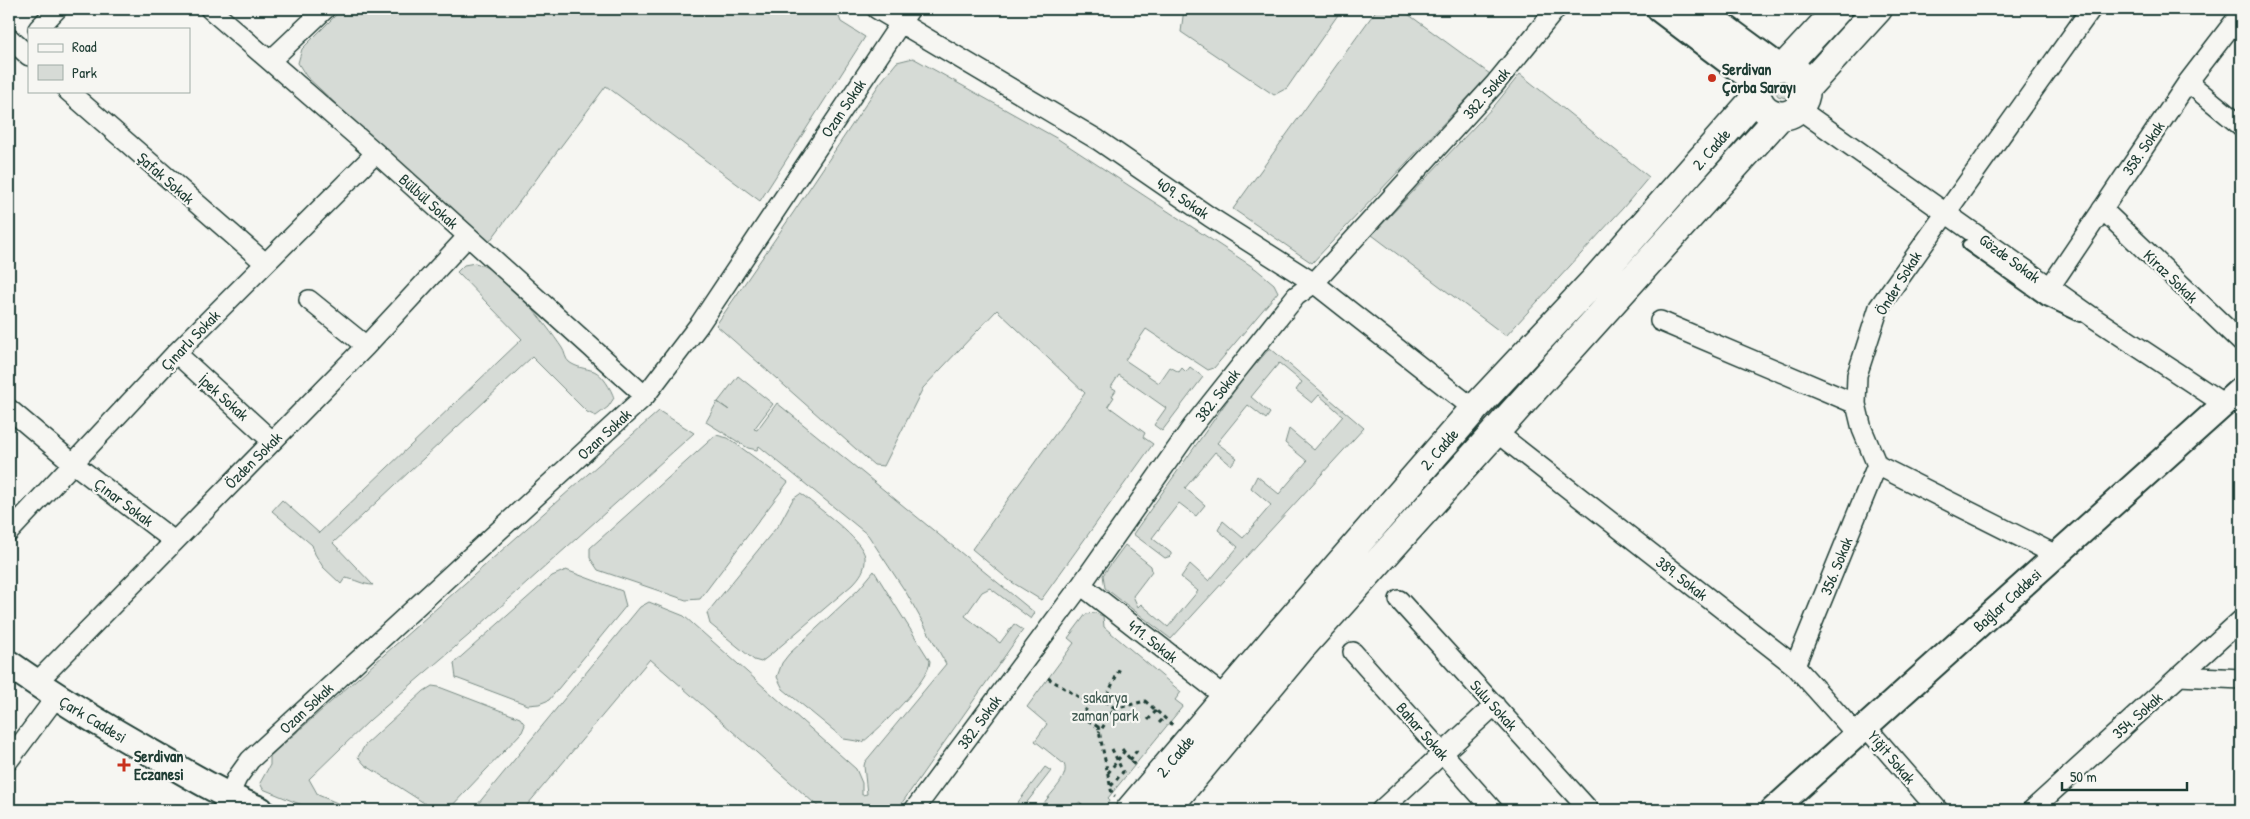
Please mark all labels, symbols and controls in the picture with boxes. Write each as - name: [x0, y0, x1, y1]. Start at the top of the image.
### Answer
- legend: [28, 28, 190, 92]
- text: Road: [72, 36, 97, 57]
- place label: Serdivan Çorba Sarayı: [1722, 58, 1796, 99]
- text: Park: [72, 62, 97, 83]
- street label: 382. Sokak: [1457, 62, 1515, 124]
- marker: Serdivan Çorba Sarayı: [1706, 72, 1718, 84]
- street label: Ozan Sokak: [815, 74, 871, 142]
- street label: 358. Sokak: [2117, 116, 2169, 180]
- street label: 2. Cadde: [1687, 123, 1736, 175]
- street label: Şafak Sokak: [133, 147, 200, 209]
- street label: Bülbül Sokak: [394, 168, 464, 234]
- street label: 409. Sokak: [1152, 172, 1214, 224]
- street label: Gözde Sokak: [1975, 228, 2045, 288]
- street label: Kiraz Sokak: [2139, 244, 2203, 308]
- street label: Önder Sokak: [1870, 246, 1927, 319]
- street label: Çınarlı Sokak: [155, 304, 225, 375]
- street label: 382. Sokak: [1189, 364, 1245, 426]
- street label: İpek Sokak: [194, 369, 254, 426]
- street label: Ozan Sokak: [572, 403, 636, 465]
- street label: 2. Cadde: [1415, 423, 1464, 475]
- street label: Özden Sokak: [220, 426, 287, 493]
- street label: Çınar Sokak: [90, 472, 158, 532]
- street label: 356. Sokak: [1814, 533, 1858, 598]
- street label: 389. Sokak: [1651, 551, 1713, 605]
- street label: Bağlar Caddesi: [1968, 563, 2046, 637]
- street label: 411. Sokak: [1123, 614, 1183, 668]
- street label: Sulu Sokak: [1465, 675, 1523, 735]
- street label: Ozan Sokak: [274, 677, 338, 739]
- park label: sakarya zaman park: [1071, 686, 1139, 726]
- street label: 354. Sokak: [2107, 686, 2167, 743]
- street label: Çark Caddesi: [55, 690, 131, 748]
- street label: 382. Sokak: [952, 690, 1006, 754]
- street label: Bahar Sokak: [1392, 697, 1455, 765]
- street label: Yiğit Sokak: [1863, 725, 1921, 789]
- street label: 2. Cadde: [1151, 730, 1199, 782]
- place label: Serdivan Eczanesi: [134, 745, 184, 785]
- marker: Serdivan Eczanesi: [118, 759, 130, 771]
- scale bar: [2062, 759, 2188, 791]
- text: 50 m: [2070, 766, 2097, 787]

